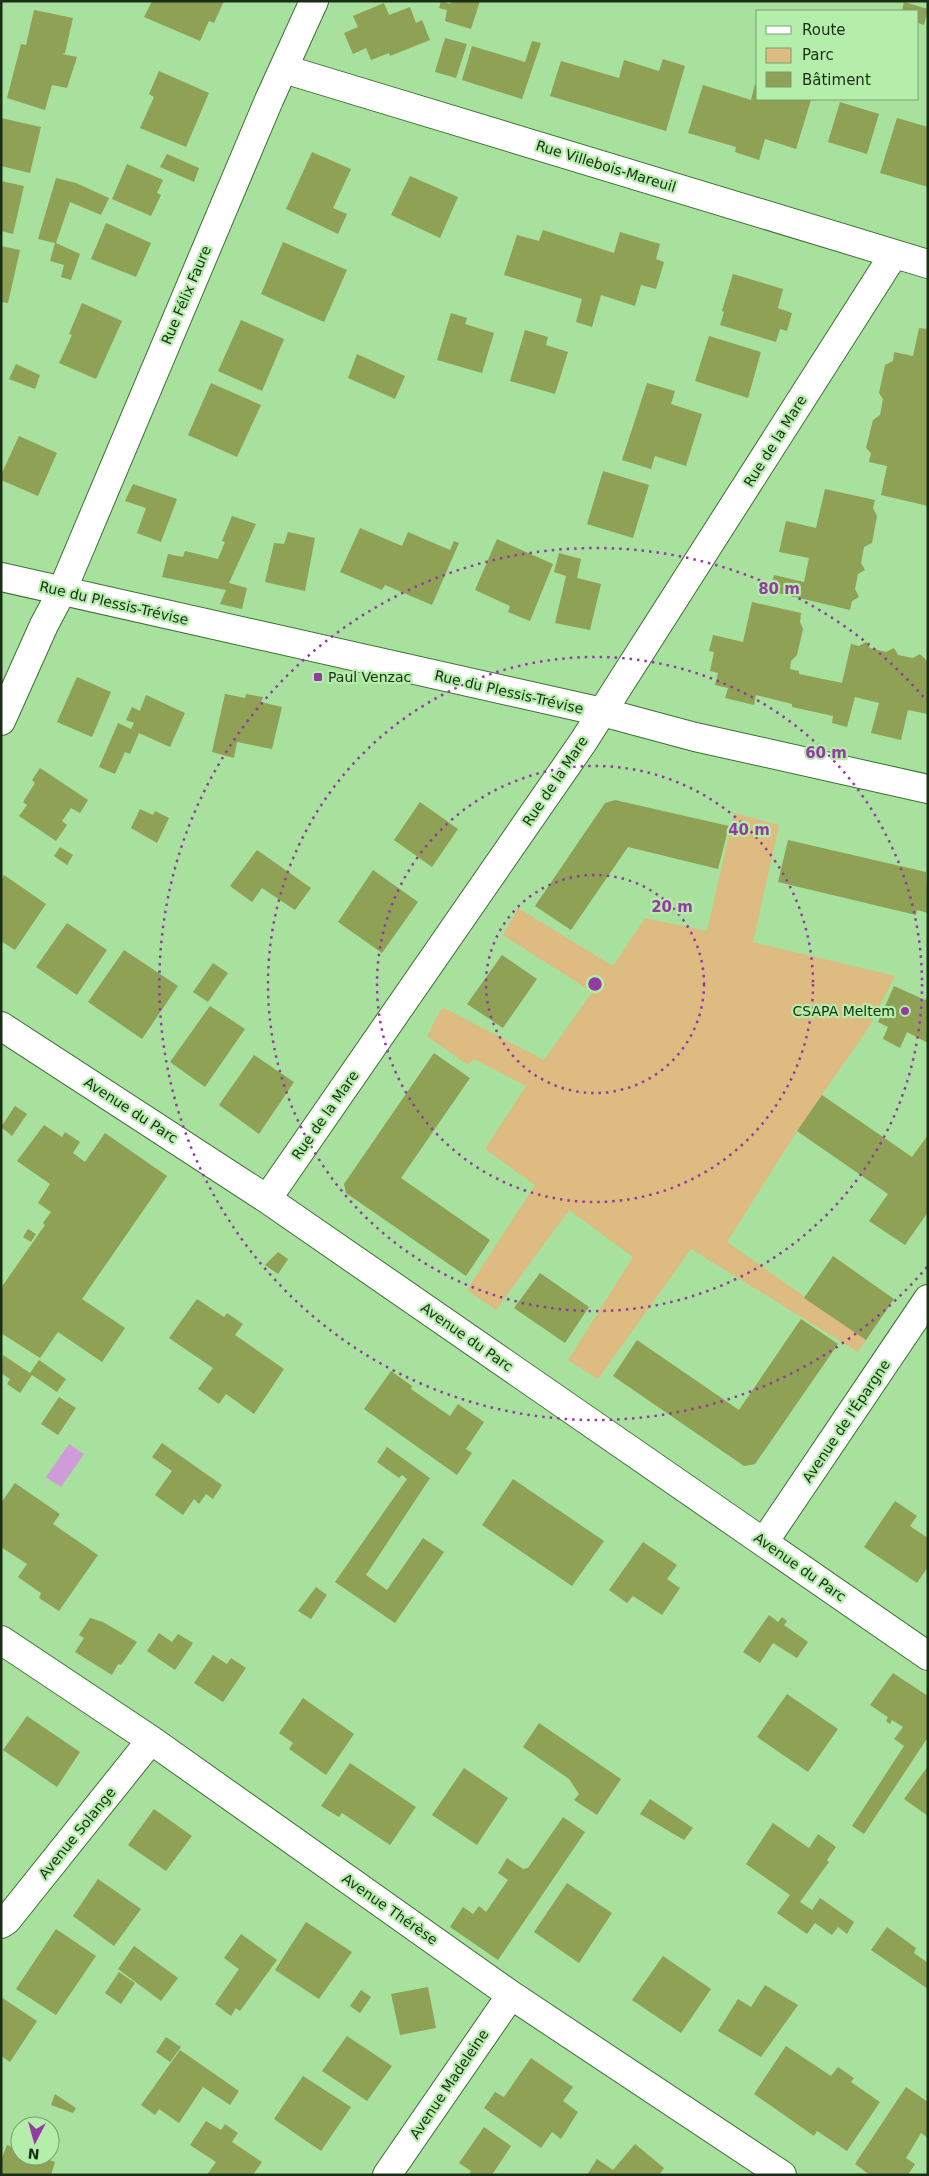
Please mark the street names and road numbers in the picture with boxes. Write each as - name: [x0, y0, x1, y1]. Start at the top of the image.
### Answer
- street label: Rue Villebois-Mareuil: [534, 137, 678, 195]
- street label: Rue Félix Faure: [158, 243, 214, 347]
- street label: Rue de la Mare: [740, 392, 810, 490]
- street label: Rue du Plessis-Trévise: [38, 578, 190, 628]
- street label: Rue du Plessis-Trévise: [433, 667, 585, 717]
- street label: Rue de la Mare: [519, 733, 591, 829]
- street label: Rue de la Mare: [288, 1068, 362, 1162]
- street label: Avenue du Parc: [81, 1074, 181, 1146]
- street label: Avenue du Parc: [418, 1299, 516, 1375]
- street label: Avenue de l'Épargne: [799, 1357, 893, 1485]
- street label: Avenue du Parc: [751, 1529, 849, 1605]
- street label: Avenue Solange: [35, 1784, 119, 1882]
- street label: Avenue Thérèse: [339, 1870, 441, 1948]
- street label: Avenue Madeleine: [406, 2026, 492, 2142]

